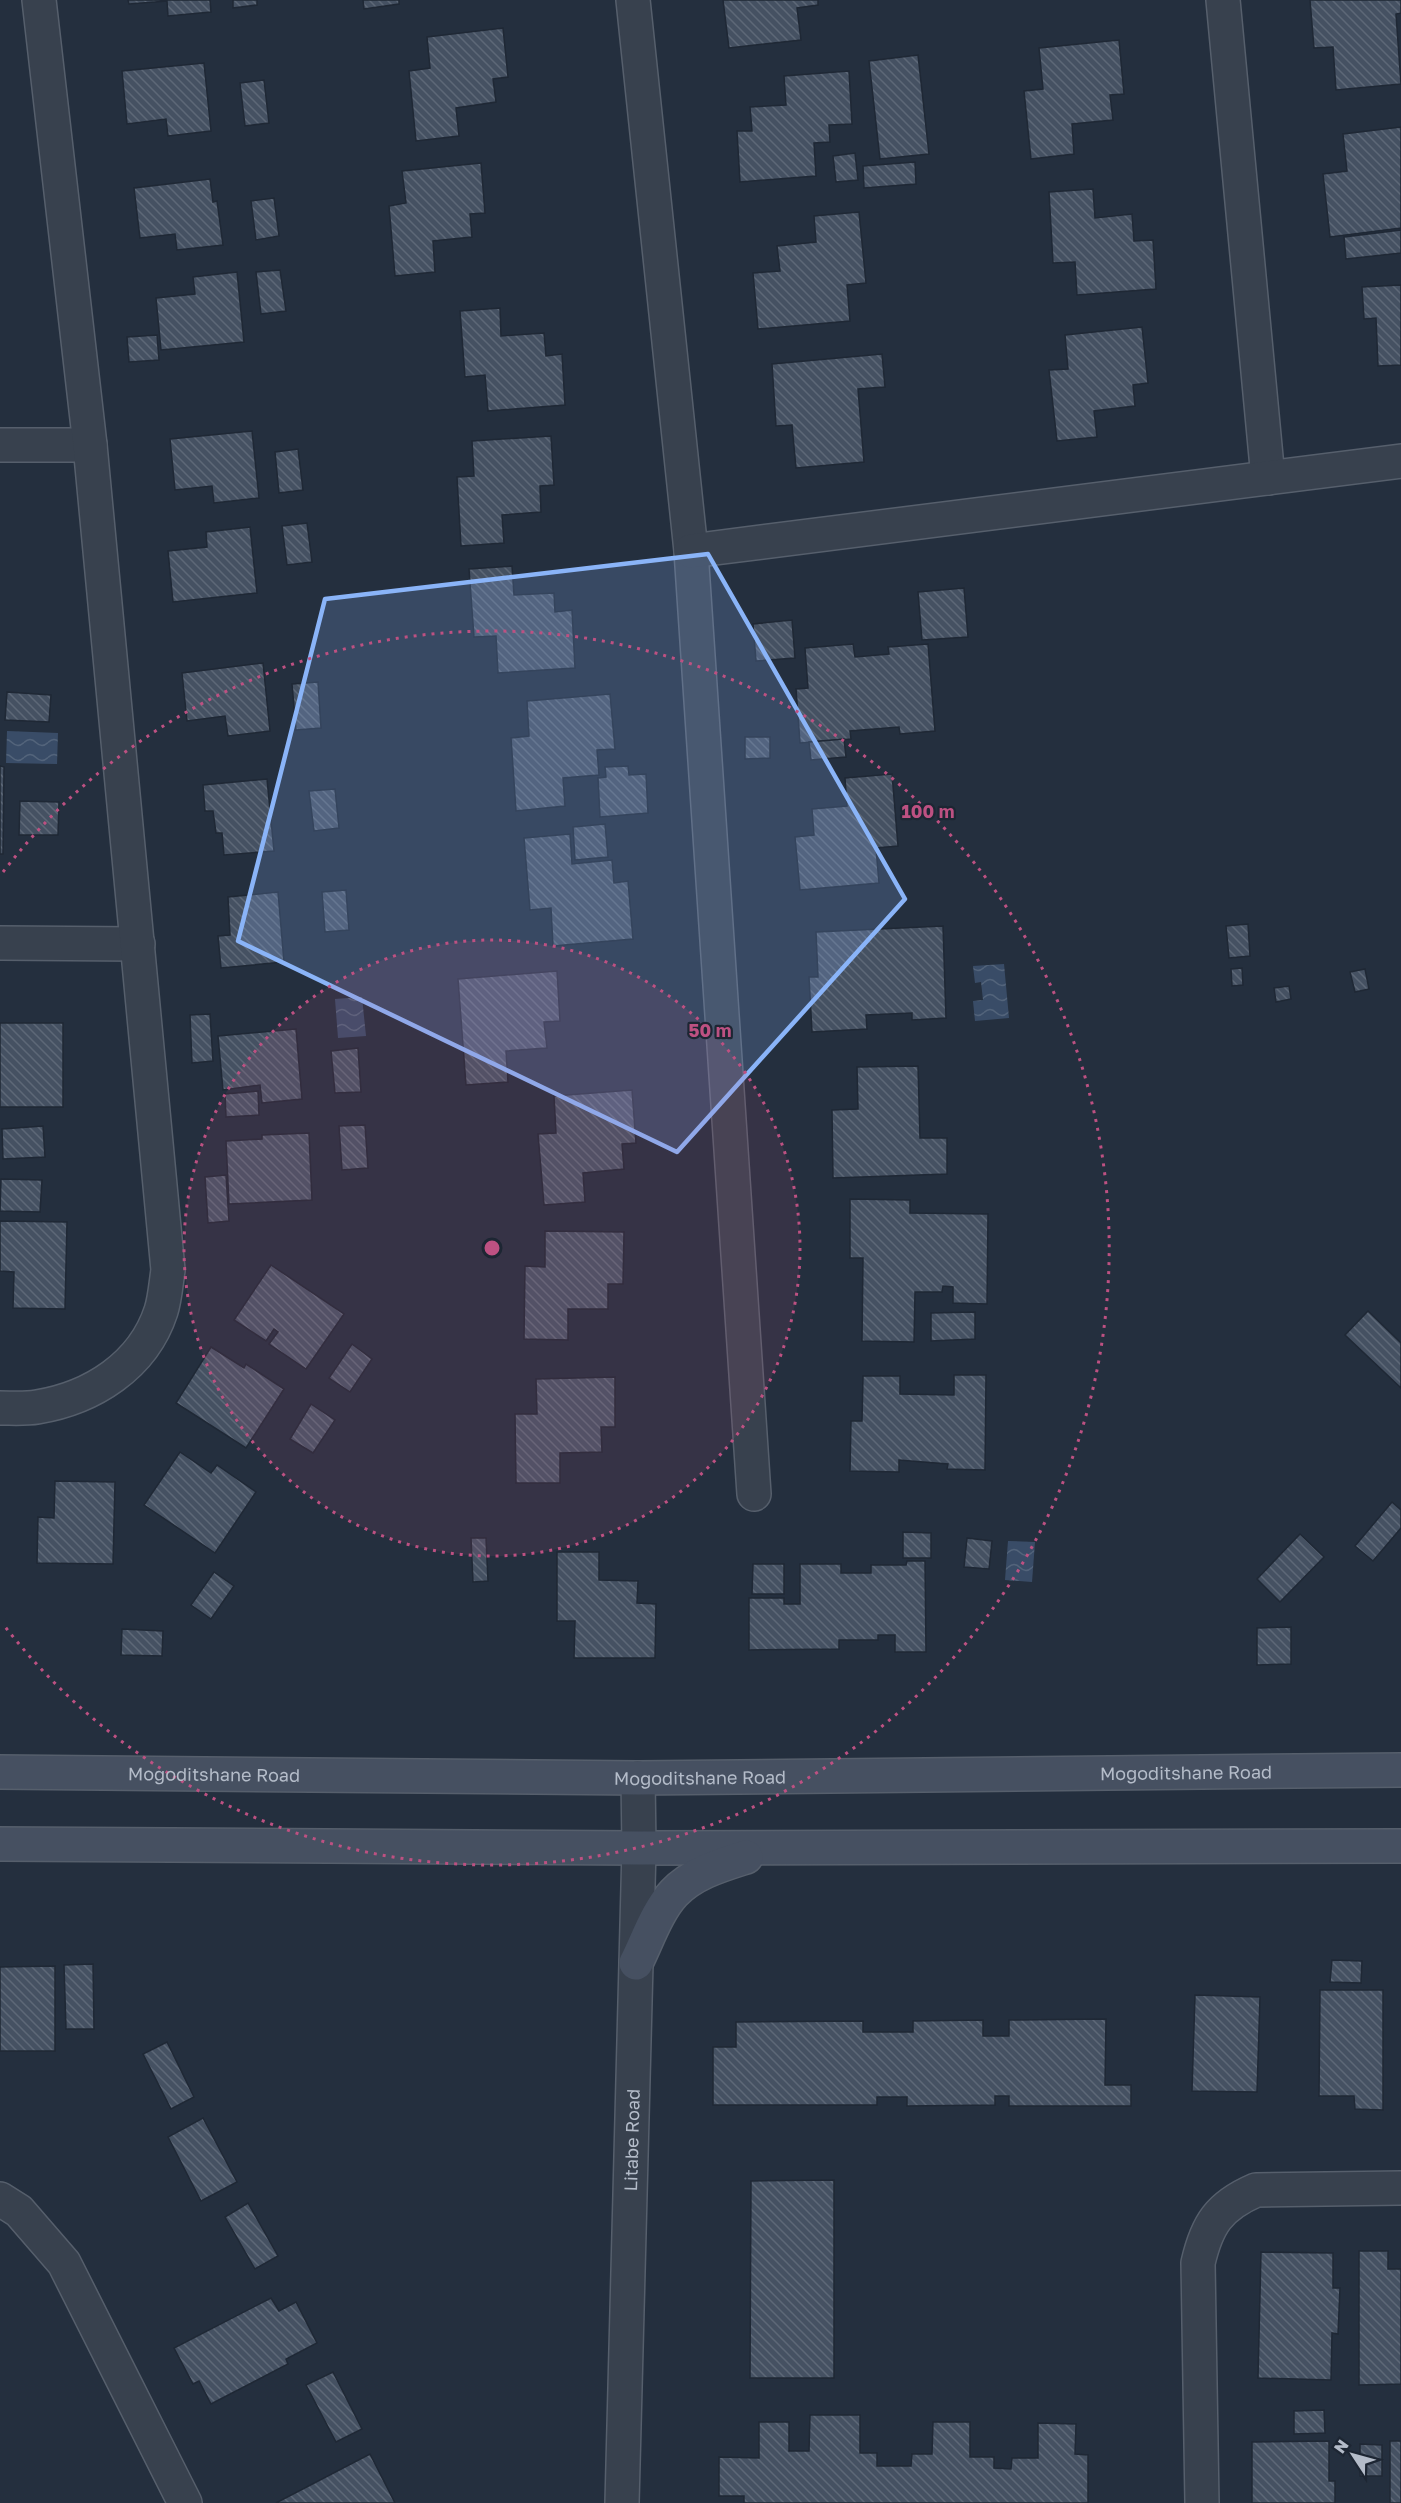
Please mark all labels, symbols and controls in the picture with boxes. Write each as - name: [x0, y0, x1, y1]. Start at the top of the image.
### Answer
- text: 100 m: [902, 800, 954, 822]
- text: 50 m: [689, 1019, 731, 1041]
- centre of rings: [482, 1238, 502, 1258]
- street label: Mogoditshane Road: [1100, 1760, 1272, 1784]
- street label: Mogoditshane Road: [128, 1762, 300, 1786]
- street label: Mogoditshane Road: [614, 1765, 786, 1789]
- street label: Litabe Road: [619, 2089, 644, 2192]
- north arrow: [1323, 2425, 1383, 2485]
- text: N: [1329, 2435, 1353, 2457]

